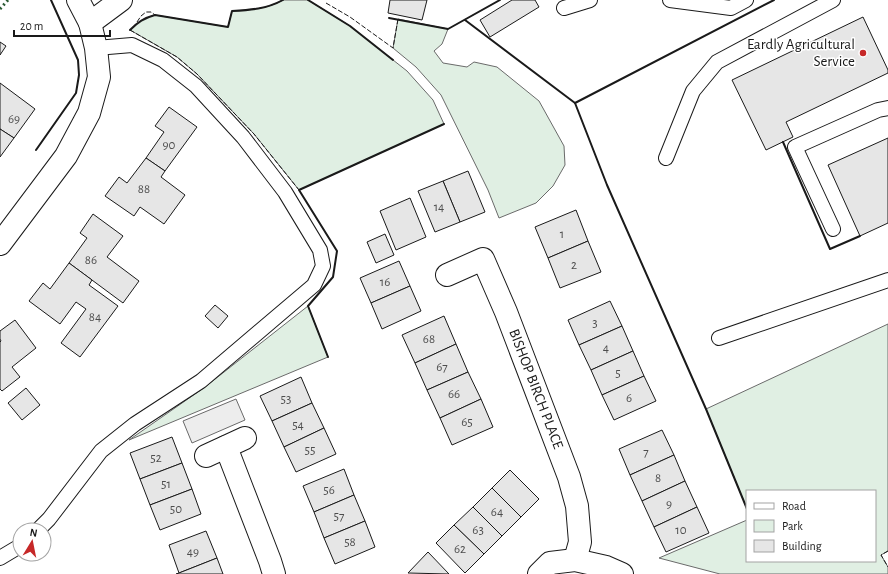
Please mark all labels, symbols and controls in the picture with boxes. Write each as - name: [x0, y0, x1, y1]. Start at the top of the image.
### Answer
- scale bar: [14, 12, 110, 38]
- text: 20 m: [20, 20, 43, 32]
- place label: Eardly Agricultural Service: [747, 37, 855, 69]
- marker: Eardly Agricultural Service: [858, 48, 868, 58]
- house number: 69: [8, 113, 20, 126]
- house number: 90: [163, 139, 176, 152]
- house number: 88: [138, 183, 150, 196]
- house number: 14: [434, 201, 444, 214]
- house number: 1: [560, 228, 564, 241]
- house number: 86: [85, 254, 97, 267]
- house number: 2: [571, 259, 577, 272]
- house number: 16: [380, 276, 390, 289]
- house number: 84: [89, 311, 101, 324]
- house number: 3: [592, 317, 598, 330]
- street label: BISHOP BIRCH PLACE: [506, 327, 566, 451]
- house number: 68: [423, 333, 435, 346]
- house number: 4: [603, 342, 609, 355]
- house number: 67: [436, 361, 448, 374]
- house number: 5: [615, 367, 621, 380]
- house number: 66: [448, 388, 460, 401]
- house number: 6: [626, 392, 632, 405]
- house number: 53: [281, 393, 291, 406]
- house number: 65: [461, 416, 473, 429]
- house number: 54: [292, 419, 304, 432]
- house number: 55: [305, 444, 315, 457]
- house number: 7: [643, 446, 649, 459]
- house number: 52: [150, 452, 162, 465]
- house number: 8: [655, 472, 661, 485]
- house number: 51: [161, 478, 171, 491]
- house number: 56: [323, 484, 335, 497]
- legend: [746, 490, 876, 562]
- house number: 9: [666, 498, 672, 511]
- text: Road: [782, 500, 806, 512]
- house number: 50: [170, 503, 182, 516]
- house number: 64: [491, 506, 503, 519]
- house number: 57: [334, 510, 345, 523]
- text: Park: [782, 520, 803, 532]
- north arrow: [12, 522, 52, 562]
- house number: 63: [472, 524, 484, 537]
- house number: 10: [675, 524, 687, 537]
- text: N: [29, 527, 38, 539]
- house number: 58: [344, 536, 356, 549]
- text: Building: [782, 540, 822, 552]
- house number: 62: [454, 543, 466, 556]
- house number: 49: [187, 546, 199, 559]

